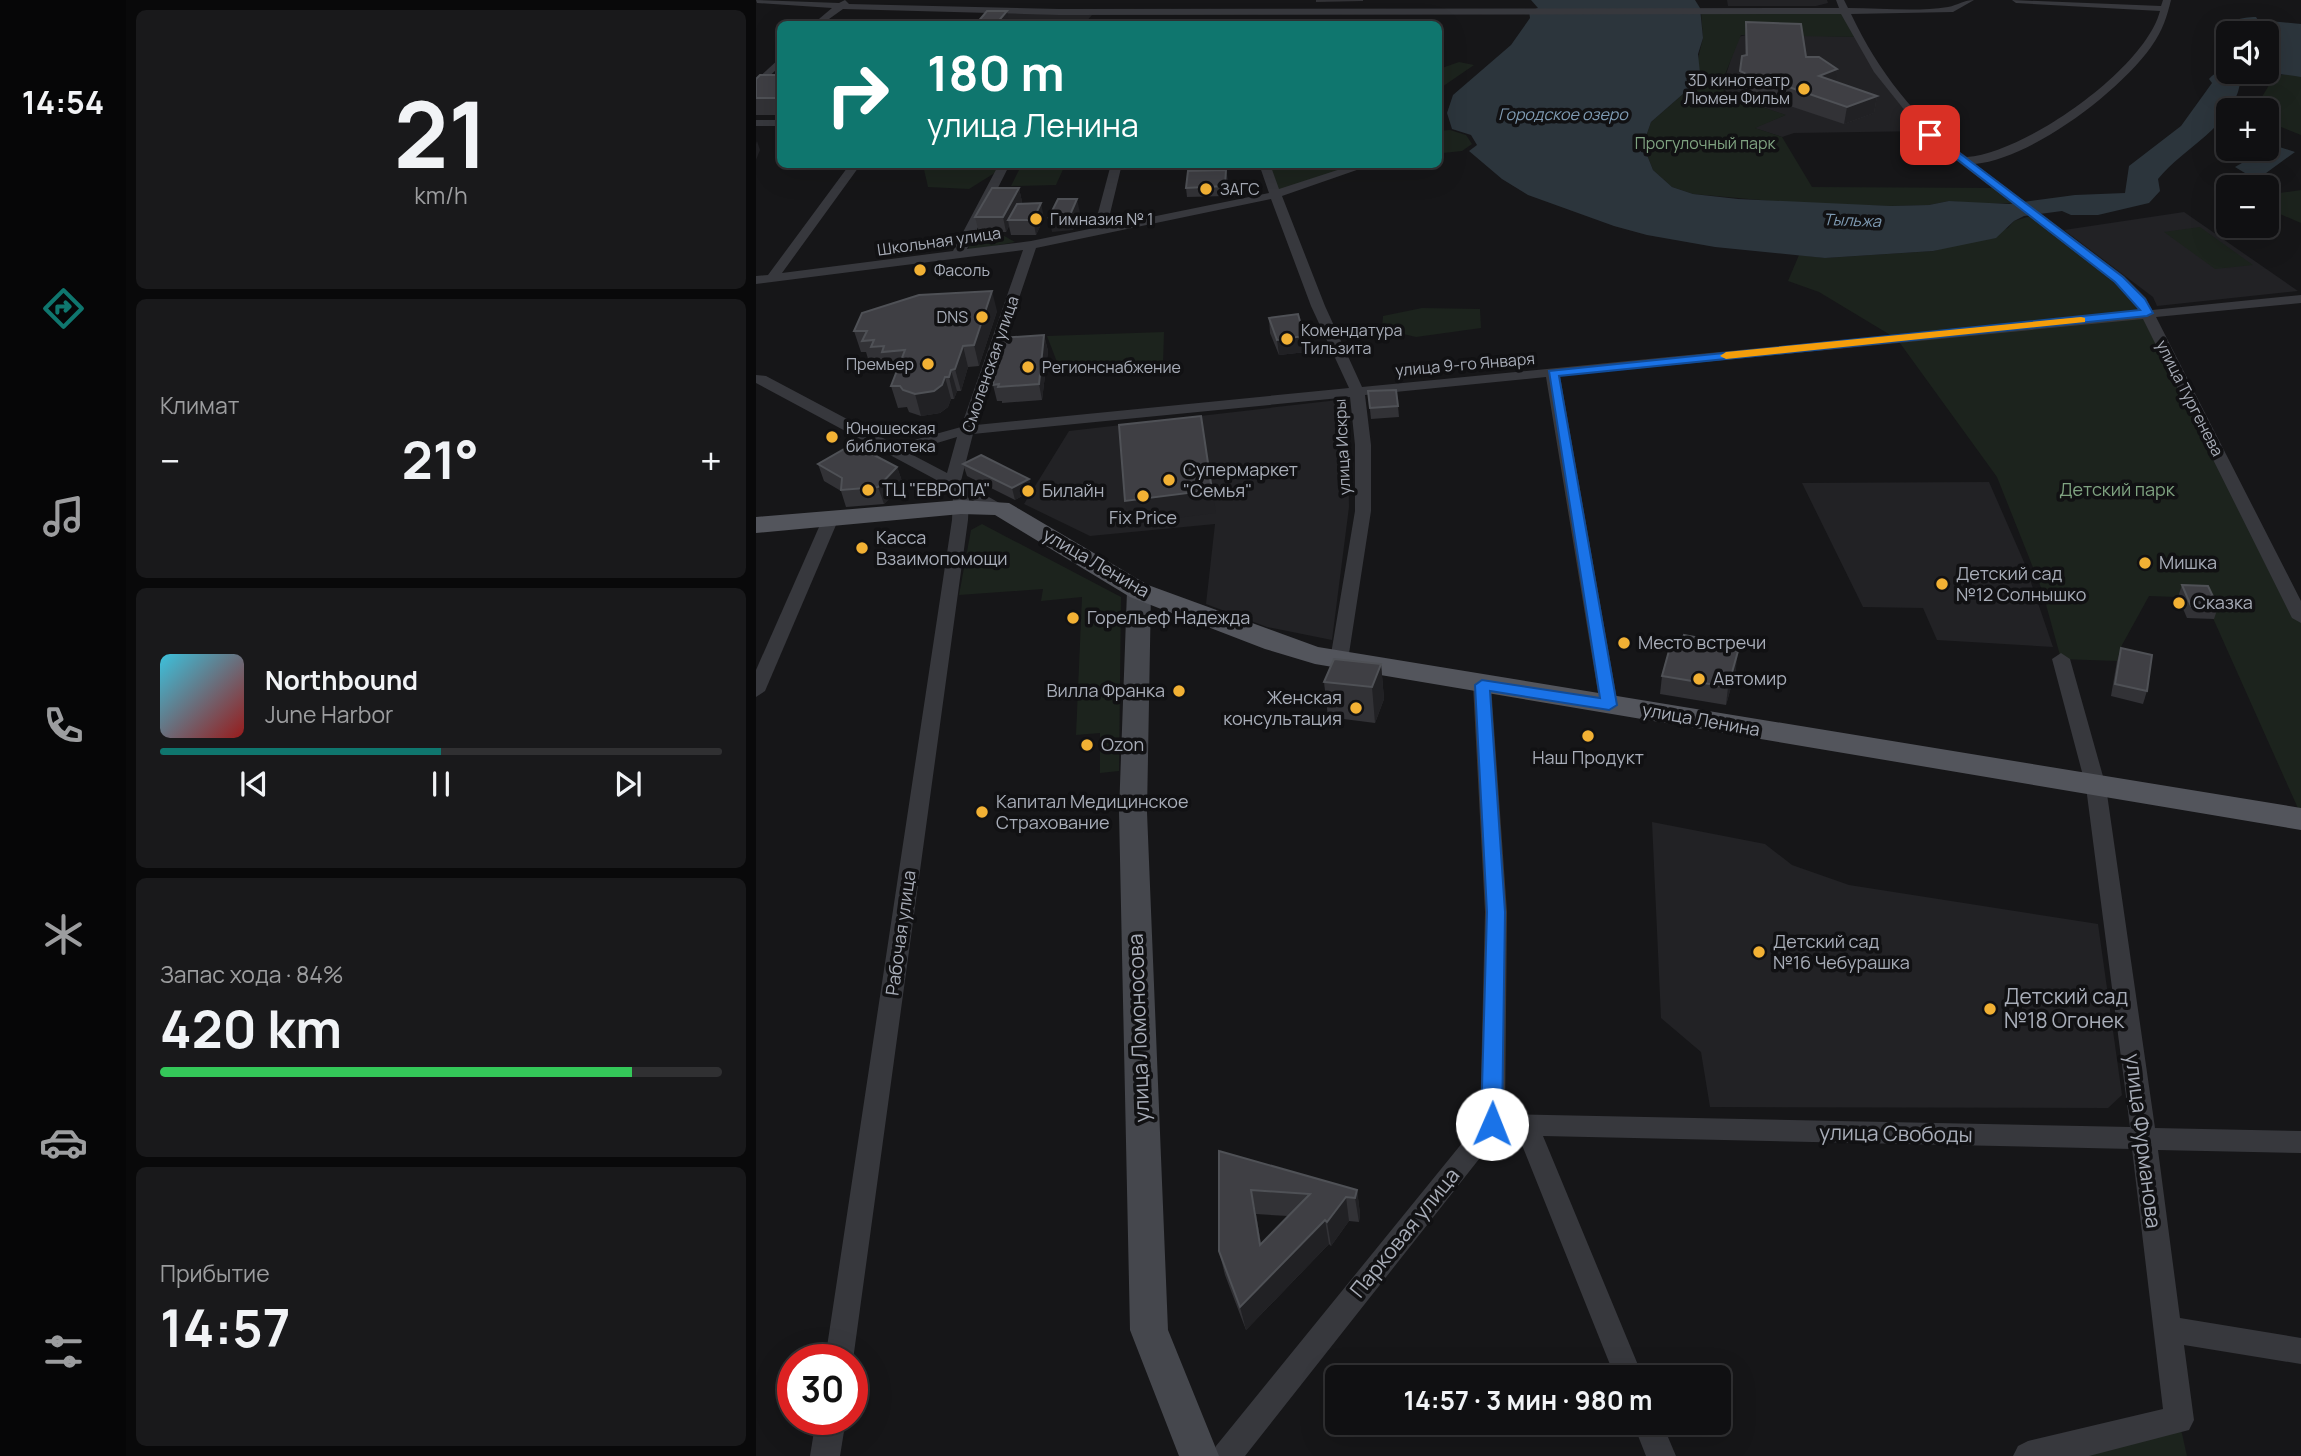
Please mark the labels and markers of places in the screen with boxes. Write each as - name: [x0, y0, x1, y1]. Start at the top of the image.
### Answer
- place label: 3D кинотеатр Люмен Фильм: [1684, 69, 1790, 109]
- marker: 3D кинотеатр Люмен Фильм: [1796, 81, 1812, 97]
- pin: [1900, 105, 1960, 165]
- place label: ЗАГС: [1220, 178, 1260, 200]
- marker: ЗАГС: [1198, 181, 1214, 197]
- place label: Гимназия № 1: [1050, 208, 1153, 230]
- marker: Гимназия № 1: [1028, 211, 1044, 227]
- place label: Фасоль: [934, 259, 990, 281]
- marker: Фасоль: [912, 262, 928, 278]
- place label: DNS: [936, 306, 968, 328]
- marker: DNS: [974, 309, 990, 325]
- place label: Комендатура Тильзита: [1301, 319, 1402, 359]
- marker: Комендатура Тильзита: [1279, 331, 1295, 347]
- place label: Премьер: [846, 353, 914, 375]
- marker: Премьер: [920, 356, 936, 372]
- place label: Регионснабжение: [1042, 356, 1181, 378]
- marker: Регионснабжение: [1020, 359, 1036, 375]
- place label: Юношеская библиотека: [846, 417, 936, 457]
- marker: Юношеская библиотека: [824, 429, 840, 445]
- place label: Супермаркет "Семья": [1183, 457, 1298, 502]
- marker: Супермаркет "Семья": [1161, 472, 1177, 488]
- place label: ТЦ "ЕВРОПА": [882, 477, 991, 501]
- place label: Билайн: [1042, 478, 1104, 502]
- marker: ТЦ "ЕВРОПА": [860, 482, 876, 498]
- marker: Билайн: [1020, 483, 1036, 499]
- marker: Fix Price: [1135, 488, 1151, 504]
- place label: Fix Price: [1109, 505, 1177, 529]
- place label: Касса Взаимопомощи: [876, 525, 1008, 570]
- marker: Касса Взаимопомощи: [854, 540, 870, 556]
- place label: Мишка: [2159, 550, 2217, 574]
- marker: Мишка: [2137, 555, 2153, 571]
- place label: Детский сад №12 Солнышко: [1956, 561, 2086, 606]
- marker: Детский сад №12 Солнышко: [1934, 576, 1950, 592]
- place label: Сказка: [2193, 590, 2253, 614]
- marker: Сказка: [2171, 595, 2187, 611]
- place label: Горельеф Надежда: [1087, 605, 1250, 629]
- marker: Горельеф Надежда: [1065, 610, 1081, 626]
- place label: Место встречи: [1638, 630, 1766, 654]
- marker: Место встречи: [1616, 635, 1632, 651]
- place label: Автомир: [1713, 666, 1787, 690]
- marker: Автомир: [1691, 671, 1707, 687]
- place label: Вилла Франка: [1046, 678, 1165, 702]
- marker: Вилла Франка: [1171, 683, 1187, 699]
- place label: Женская консультация: [1223, 685, 1342, 730]
- marker: Женская консультация: [1348, 700, 1364, 716]
- marker: Наш Продукт: [1580, 728, 1596, 744]
- place label: Ozon: [1101, 732, 1144, 756]
- marker: Ozon: [1079, 737, 1095, 753]
- place label: Наш Продукт: [1532, 745, 1644, 769]
- place label: Капитал Медицинское Страхование: [996, 789, 1188, 834]
- marker: Капитал Медицинское Страхование: [974, 804, 990, 820]
- place label: Детский сад №16 Чебурашка: [1773, 929, 1910, 974]
- marker: Детский сад №16 Чебурашка: [1751, 944, 1767, 960]
- place label: Детский сад №18 Огонек: [2004, 982, 2128, 1034]
- marker: Детский сад №18 Огонек: [1982, 1001, 1998, 1017]

